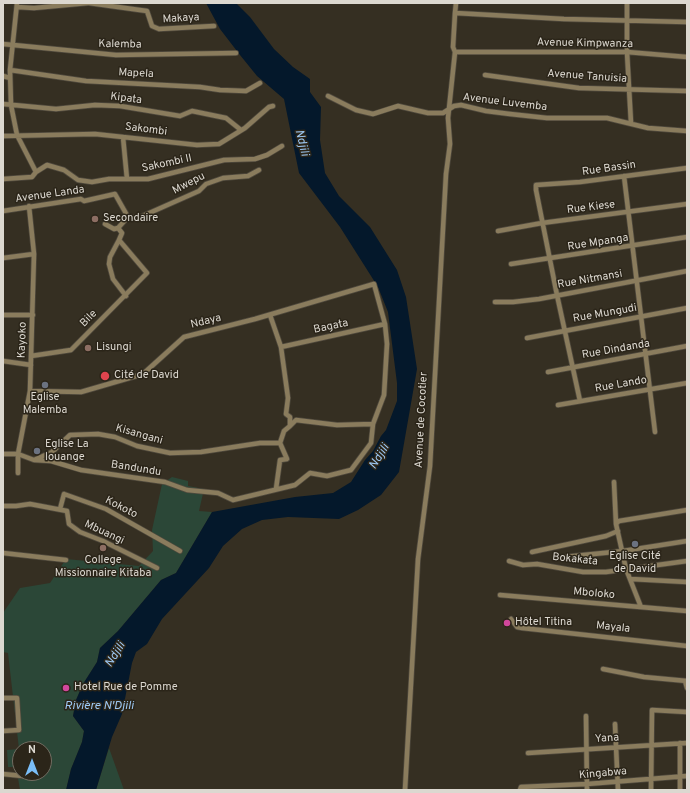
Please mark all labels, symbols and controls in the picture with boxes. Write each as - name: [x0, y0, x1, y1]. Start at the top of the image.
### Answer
- street label: Makaya: [162, 11, 200, 27]
- street label: Avenue Kimpwanza: [537, 37, 633, 51]
- street label: Kalemba: [98, 38, 142, 52]
- street label: Mapela: [118, 66, 154, 82]
- street label: Avenue Tanuisia: [547, 68, 627, 86]
- street label: Kipata: [109, 91, 143, 107]
- street label: Avenue Luvemba: [462, 91, 548, 115]
- street label: Sakombi: [124, 121, 168, 139]
- water label: Ndjili: [291, 128, 311, 158]
- street label: Sakombi II: [141, 152, 193, 176]
- street label: Rue Bassin: [581, 159, 637, 179]
- street label: Mwepu: [170, 170, 208, 198]
- street label: Avenue Landa: [15, 184, 85, 206]
- street label: Rue Kiese: [566, 198, 616, 218]
- place label: Secondaire: [103, 212, 158, 226]
- marker: Secondaire: [90, 214, 100, 224]
- street label: Rue Mpanga: [567, 232, 629, 254]
- street label: Rue Nitmansi: [557, 268, 623, 292]
- street label: Rue Mungudi: [572, 302, 638, 326]
- street label: Bile: [78, 308, 100, 330]
- street label: Ndaya: [189, 312, 223, 332]
- street label: Bagata: [313, 317, 349, 337]
- street label: Kayoko: [16, 322, 30, 358]
- street label: Rue Dindanda: [581, 338, 651, 362]
- place label: Lisungi: [96, 341, 132, 355]
- marker: Lisungi: [83, 343, 93, 353]
- place label: Cité de David: [114, 369, 179, 383]
- marker: Cité de David: [99, 370, 111, 382]
- street label: Avenue de Cocotier: [413, 372, 431, 468]
- street label: Rue Lando: [594, 374, 648, 396]
- marker: Eglise Malemba: [40, 380, 50, 390]
- place label: Eglise Malemba: [23, 391, 67, 417]
- street label: Kisangani: [114, 422, 164, 448]
- place label: Eglise La louange: [45, 438, 89, 464]
- water label: Ndjili: [367, 442, 393, 472]
- marker: Eglise La louange: [32, 446, 42, 456]
- street label: Bandundu: [110, 459, 162, 479]
- street label: Kokoto: [102, 494, 140, 522]
- street label: Mbuangi: [82, 518, 126, 548]
- marker: Eglise Cité de David: [630, 539, 640, 549]
- marker: College Missionnaire Kitaba: [98, 543, 108, 553]
- place label: Eglise Cité de David: [609, 550, 661, 576]
- street label: Bokakata: [552, 551, 598, 569]
- place label: College Missionnaire Kitaba: [55, 554, 151, 580]
- street label: Mboloko: [573, 586, 615, 602]
- place label: Hôtel Titina: [515, 616, 572, 630]
- marker: Hôtel Titina: [502, 618, 512, 628]
- street label: Mayala: [595, 620, 631, 636]
- water label: Ndjili: [103, 640, 129, 670]
- place label: Hotel Rue de Pomme: [74, 681, 178, 695]
- marker: Hotel Rue de Pomme: [61, 683, 71, 693]
- water label: Rivière N'Djili: [64, 700, 134, 714]
- street label: Yana: [594, 732, 620, 746]
- north arrow: [12, 741, 52, 781]
- text: N: [28, 743, 36, 757]
- street label: Kingabwa: [578, 765, 628, 783]

